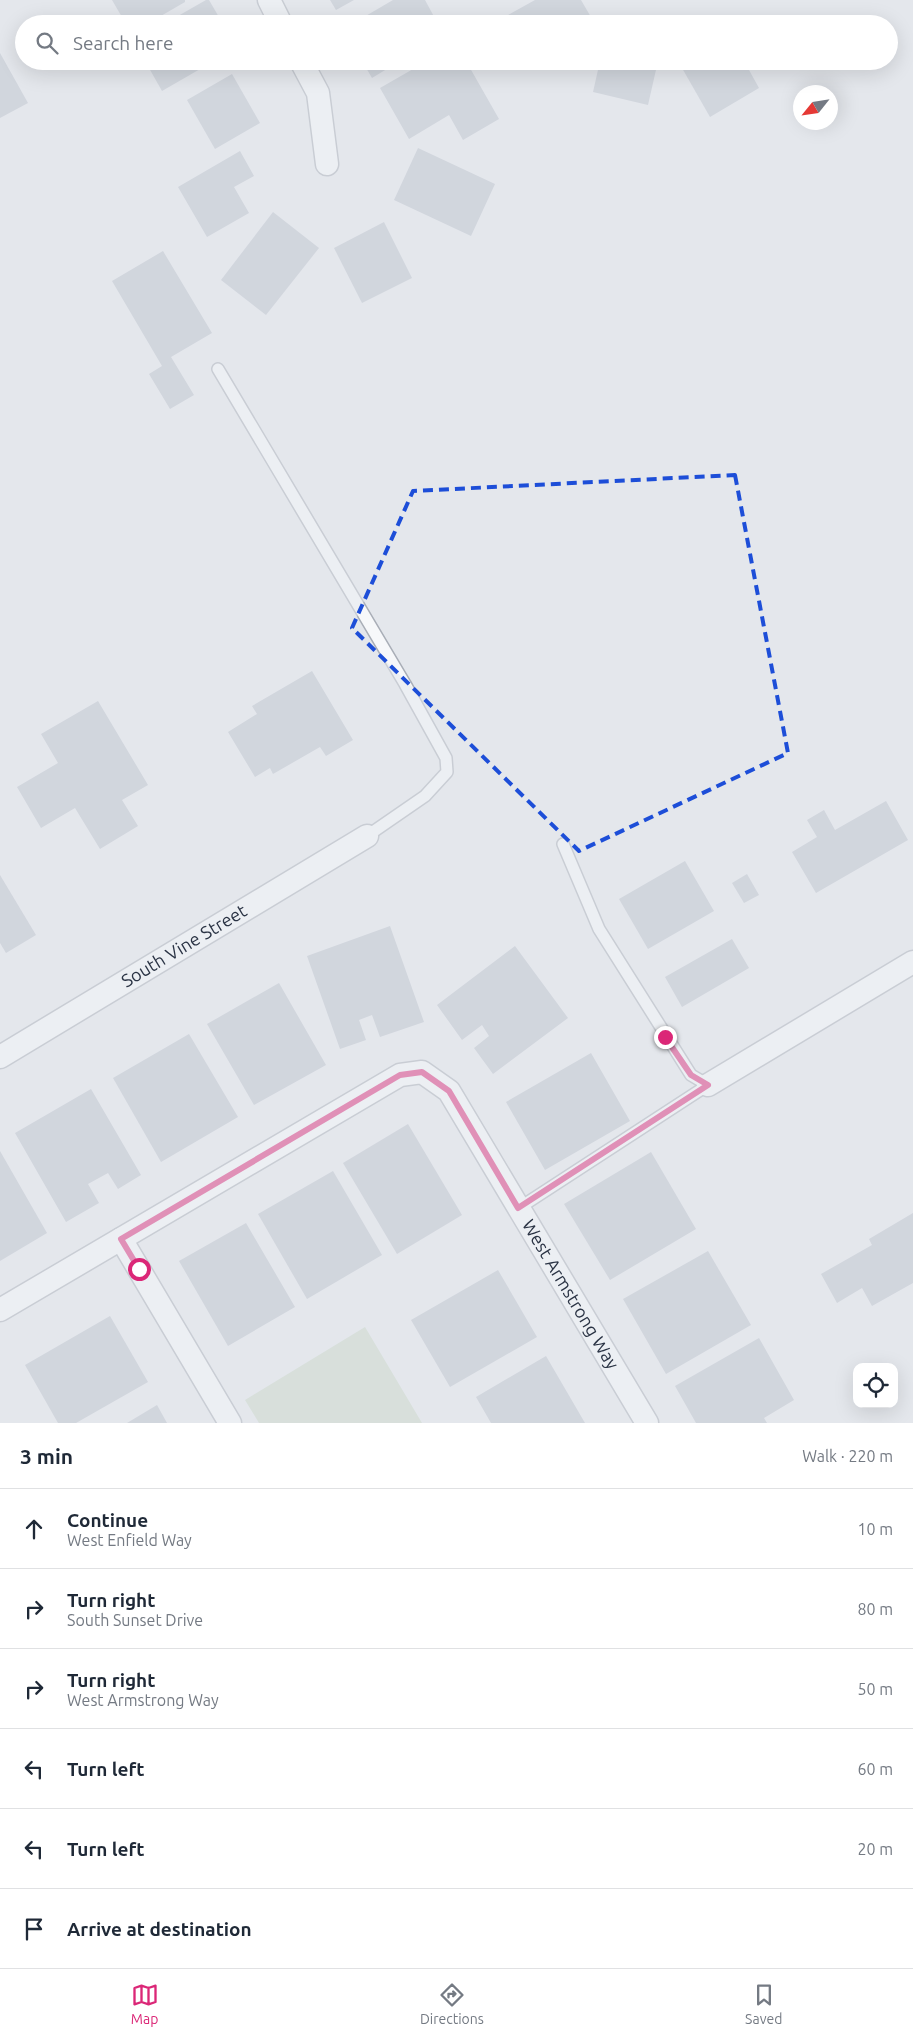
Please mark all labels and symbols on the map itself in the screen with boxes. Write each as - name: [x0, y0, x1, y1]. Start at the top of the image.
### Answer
- north arrow: [793, 85, 838, 130]
- street label: South Vine Street: [117, 900, 250, 991]
- route end: [654, 1026, 677, 1049]
- street label: West Armstrong Way: [519, 1216, 624, 1373]
- route start: [128, 1258, 151, 1281]

